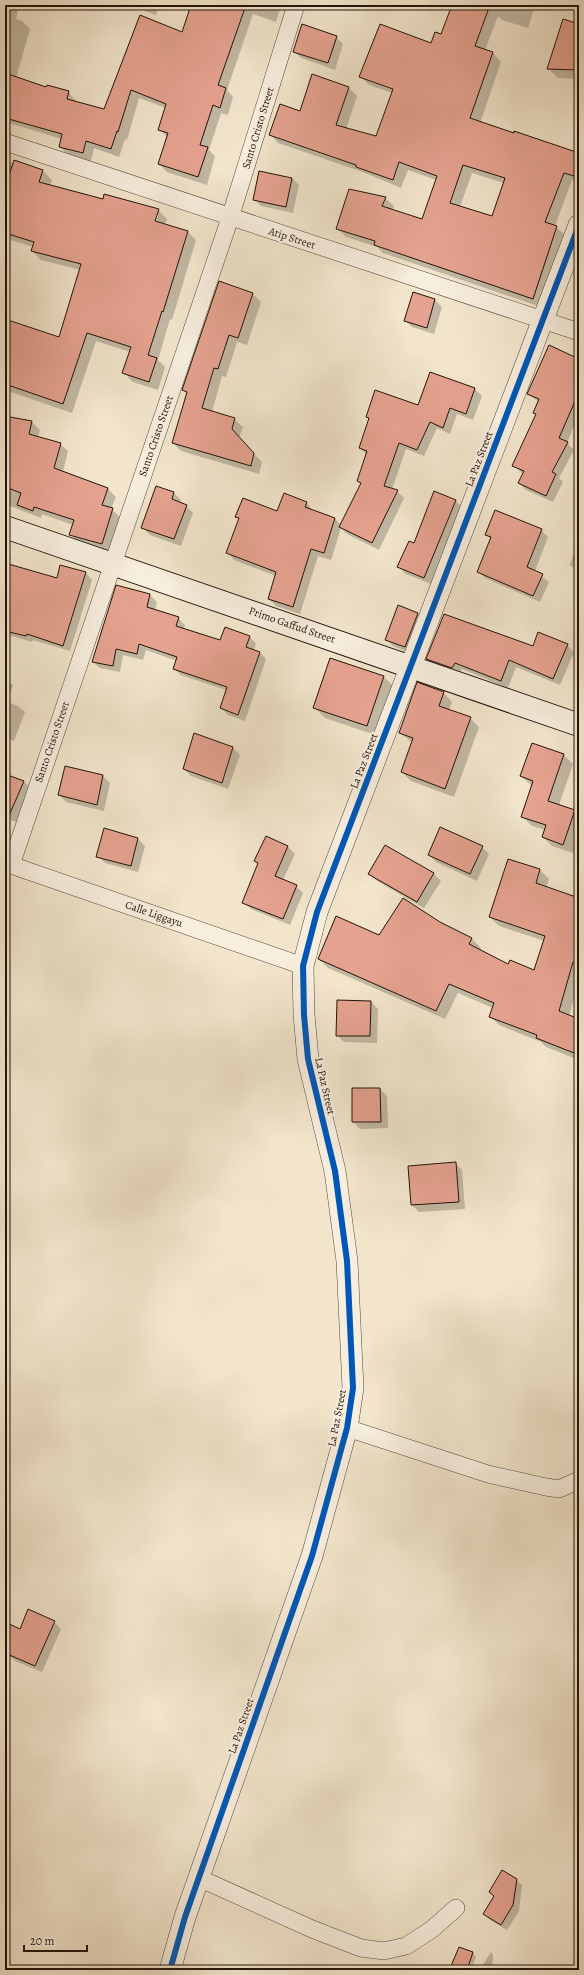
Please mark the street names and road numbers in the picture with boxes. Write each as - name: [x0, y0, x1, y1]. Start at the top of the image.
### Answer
- street label: Santo Cristo Street: [238, 85, 278, 171]
- street label: Atip Street: [266, 223, 318, 253]
- street label: Santo Cristo Street: [135, 393, 177, 479]
- street label: La Paz Street: [462, 429, 497, 489]
- street label: Primo Gaffud Street: [247, 603, 338, 647]
- street label: Santo Cristo Street: [31, 699, 73, 785]
- street label: La Paz Street: [347, 731, 382, 791]
- street label: Calle Liggayu: [123, 897, 185, 931]
- street label: La Paz Street: [311, 1056, 339, 1116]
- street label: La Paz Street: [324, 1388, 350, 1448]
- street label: La Paz Street: [224, 1696, 258, 1756]

